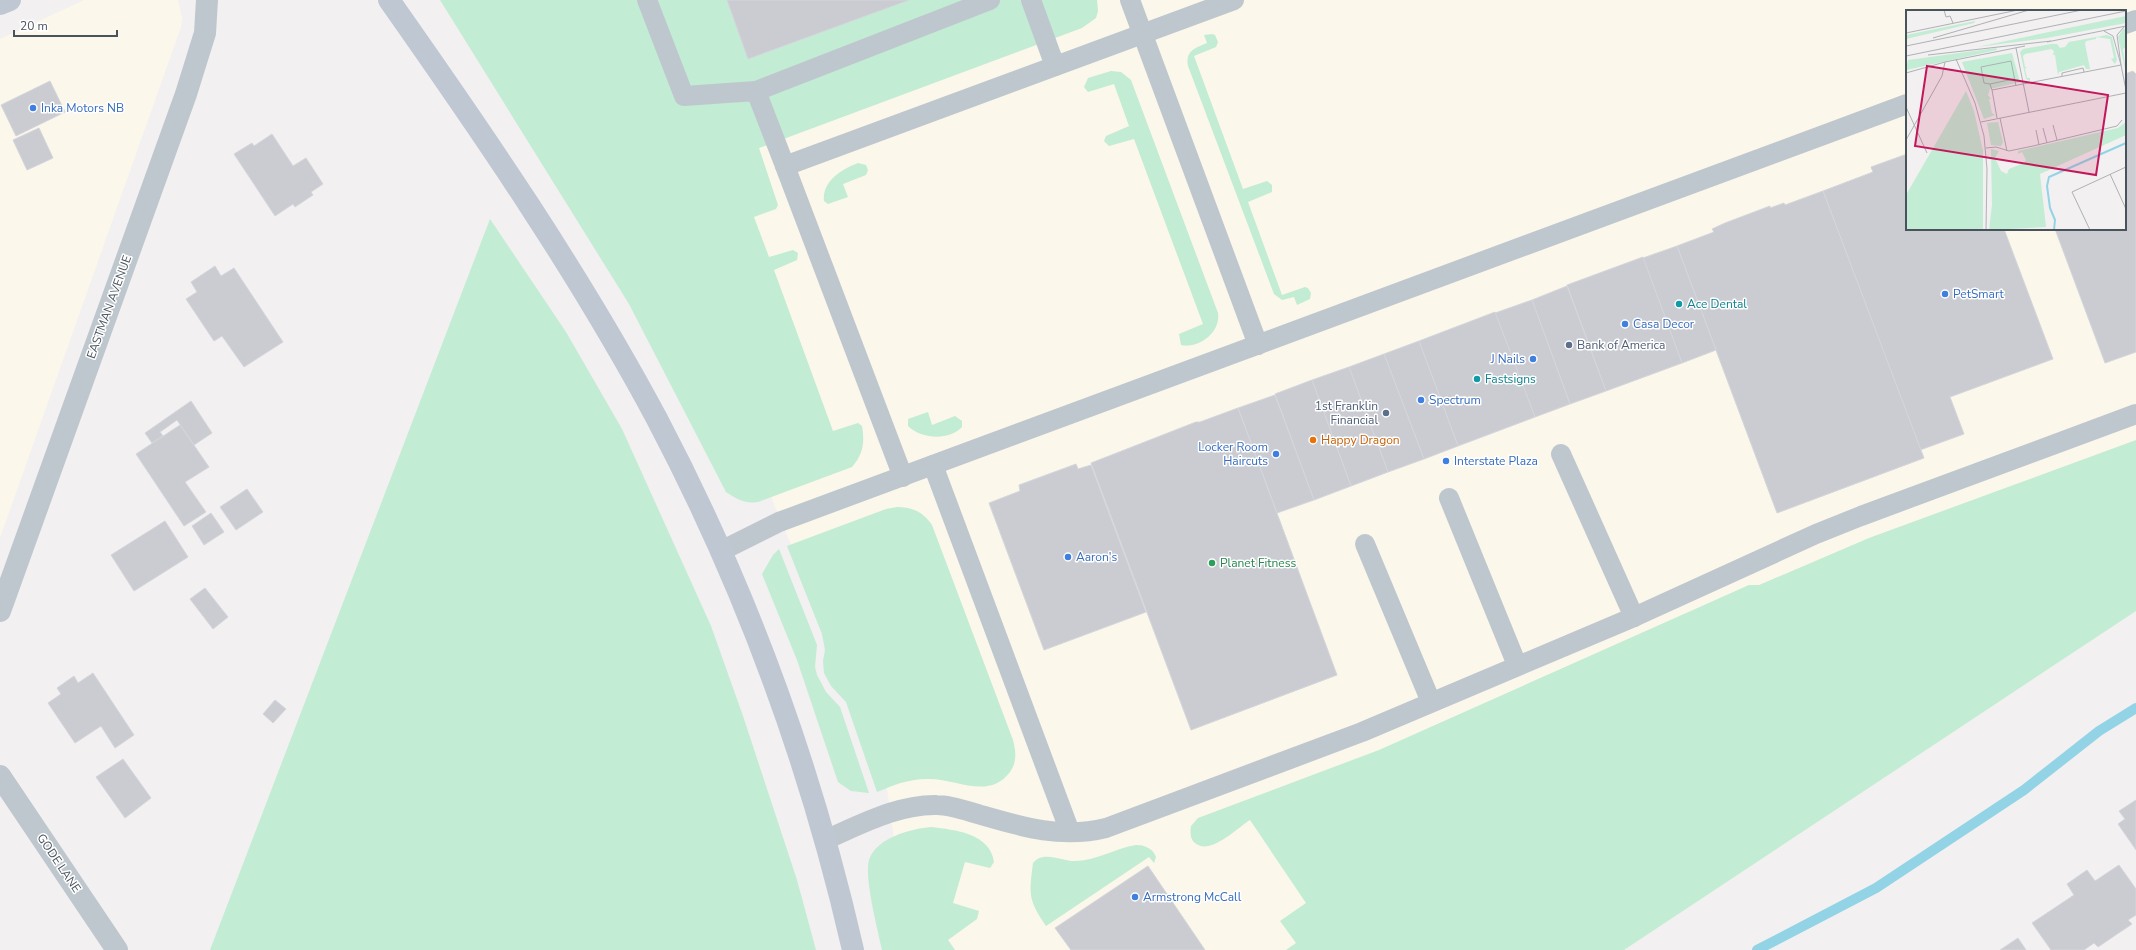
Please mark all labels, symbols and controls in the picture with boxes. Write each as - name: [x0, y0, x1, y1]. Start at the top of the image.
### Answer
- inset map: [1906, 10, 2126, 230]
- scale bar: [14, 12, 117, 38]
- text: 20 m: [20, 18, 48, 34]
- place label: Inka Motors NB: [41, 100, 124, 116]
- marker: Inka Motors NB: [28, 103, 38, 113]
- street label: EASTMAN AVENUE: [83, 253, 135, 361]
- place label: PetSmart: [1953, 286, 2005, 302]
- marker: PetSmart: [1940, 289, 1950, 299]
- place label: Ace Dental: [1687, 296, 1747, 312]
- marker: Ace Dental: [1674, 299, 1684, 309]
- place label: Casa Decor: [1633, 316, 1695, 332]
- marker: Casa Decor: [1620, 319, 1630, 329]
- place label: Bank of America: [1577, 337, 1665, 353]
- marker: Bank of America: [1564, 340, 1574, 350]
- place label: J Nails: [1490, 351, 1525, 367]
- marker: J Nails: [1528, 354, 1538, 364]
- place label: Fastsigns: [1485, 371, 1536, 387]
- marker: Fastsigns: [1472, 374, 1482, 384]
- place label: Spectrum: [1429, 392, 1481, 408]
- marker: Spectrum: [1416, 395, 1426, 405]
- place label: 1st Franklin Financial: [1315, 398, 1378, 428]
- marker: 1st Franklin Financial: [1381, 408, 1391, 418]
- place label: Happy Dragon: [1321, 432, 1400, 448]
- marker: Happy Dragon: [1308, 435, 1318, 445]
- place label: Locker Room Haircuts: [1198, 439, 1268, 469]
- marker: Locker Room Haircuts: [1271, 449, 1281, 459]
- place label: Interstate Plaza: [1454, 453, 1538, 469]
- marker: Interstate Plaza: [1441, 456, 1451, 466]
- place label: Aaron's: [1076, 549, 1117, 565]
- marker: Aaron's: [1063, 552, 1073, 562]
- place label: Planet Fitness: [1220, 555, 1297, 571]
- marker: Planet Fitness: [1207, 558, 1217, 568]
- street label: GODE LANE: [33, 830, 85, 896]
- place label: Armstrong McCall: [1143, 889, 1242, 905]
- marker: Armstrong McCall: [1130, 892, 1140, 902]

